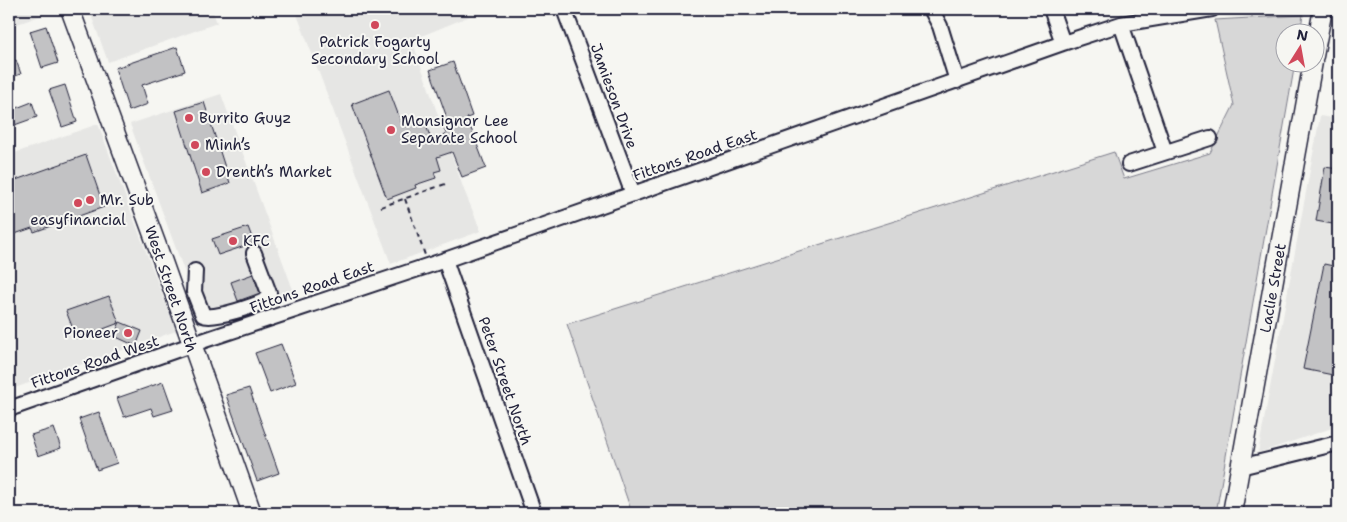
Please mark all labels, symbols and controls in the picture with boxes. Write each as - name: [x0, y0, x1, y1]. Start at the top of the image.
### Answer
- marker: Patrick Fogarty Secondary School: [369, 19, 381, 31]
- north arrow: [1274, 22, 1324, 72]
- text: N: [1295, 25, 1310, 45]
- place label: Patrick Fogarty Secondary School: [311, 32, 440, 69]
- street label: Jamieson Drive: [586, 41, 642, 151]
- place label: Burrito Guyz: [199, 108, 291, 128]
- place label: Monsignor Lee Separate School: [401, 111, 518, 148]
- marker: Burrito Guyz: [183, 112, 195, 124]
- marker: Monsignor Lee Separate School: [385, 124, 397, 136]
- street label: Fittons Road East: [630, 124, 760, 186]
- place label: Minh’s: [205, 135, 251, 155]
- marker: Minh’s: [189, 139, 201, 151]
- place label: Drenth’s Market: [216, 162, 332, 182]
- marker: Drenth’s Market: [200, 166, 212, 178]
- place label: Mr. Sub: [100, 190, 154, 210]
- marker: Mr. Sub: [84, 194, 96, 206]
- marker: easyfinancial: [72, 197, 84, 209]
- place label: easyfinancial: [30, 210, 126, 230]
- street label: West Street North: [140, 223, 202, 355]
- place label: KFC: [243, 231, 270, 251]
- marker: KFC: [227, 235, 239, 247]
- street label: Laclie Street: [1255, 242, 1291, 334]
- street label: Fittons Road East: [247, 256, 377, 318]
- street label: Peter Street North: [474, 314, 536, 448]
- place label: Pioneer: [64, 323, 118, 343]
- marker: Pioneer: [122, 327, 134, 339]
- street label: Fittons Road West: [28, 331, 162, 393]

